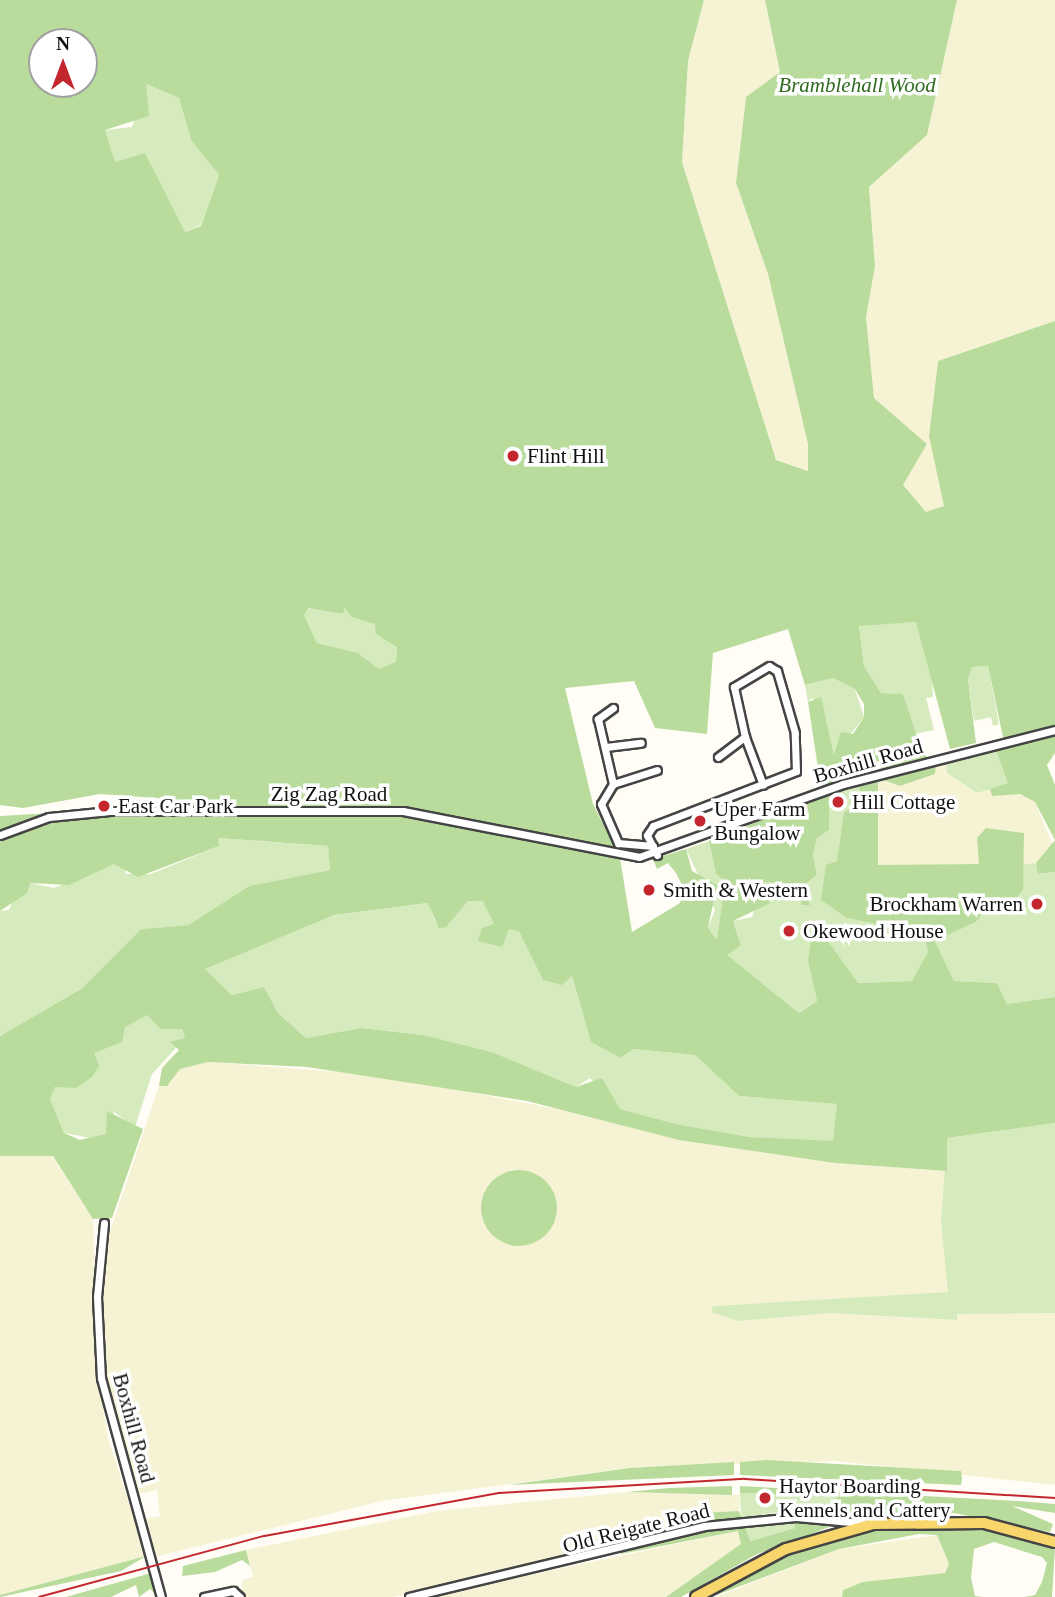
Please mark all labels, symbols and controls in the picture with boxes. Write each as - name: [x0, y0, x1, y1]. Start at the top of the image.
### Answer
- north arrow: [28, 28, 98, 98]
- text: N: [56, 33, 70, 54]
- park label: Bramblehall Wood: [778, 72, 936, 98]
- place label: Flint Hill: [527, 443, 605, 469]
- marker: Flint Hill: [505, 448, 521, 464]
- street label: Boxhill Road: [810, 733, 926, 789]
- street label: Zig Zag Road: [271, 781, 387, 807]
- place label: Hill Cottage: [852, 789, 955, 815]
- place label: East Car Park: [118, 793, 233, 819]
- marker: Hill Cottage: [830, 794, 846, 810]
- place label: Uper Farm Bungalow: [714, 796, 806, 846]
- marker: East Car Park: [96, 798, 112, 814]
- marker: Uper Farm Bungalow: [692, 813, 708, 829]
- place label: Smith & Western: [663, 877, 808, 903]
- marker: Smith & Western: [641, 882, 657, 898]
- place label: Brockham Warren: [869, 891, 1023, 917]
- marker: Brockham Warren: [1029, 896, 1045, 912]
- place label: Okewood House: [803, 918, 944, 944]
- marker: Okewood House: [781, 923, 797, 939]
- street label: Boxhill Road: [107, 1370, 161, 1486]
- place label: Haytor Boarding Kennels and Cattery: [779, 1473, 950, 1523]
- marker: Haytor Boarding Kennels and Cattery: [757, 1490, 773, 1506]
- street label: Old Reigate Road: [560, 1498, 712, 1558]

